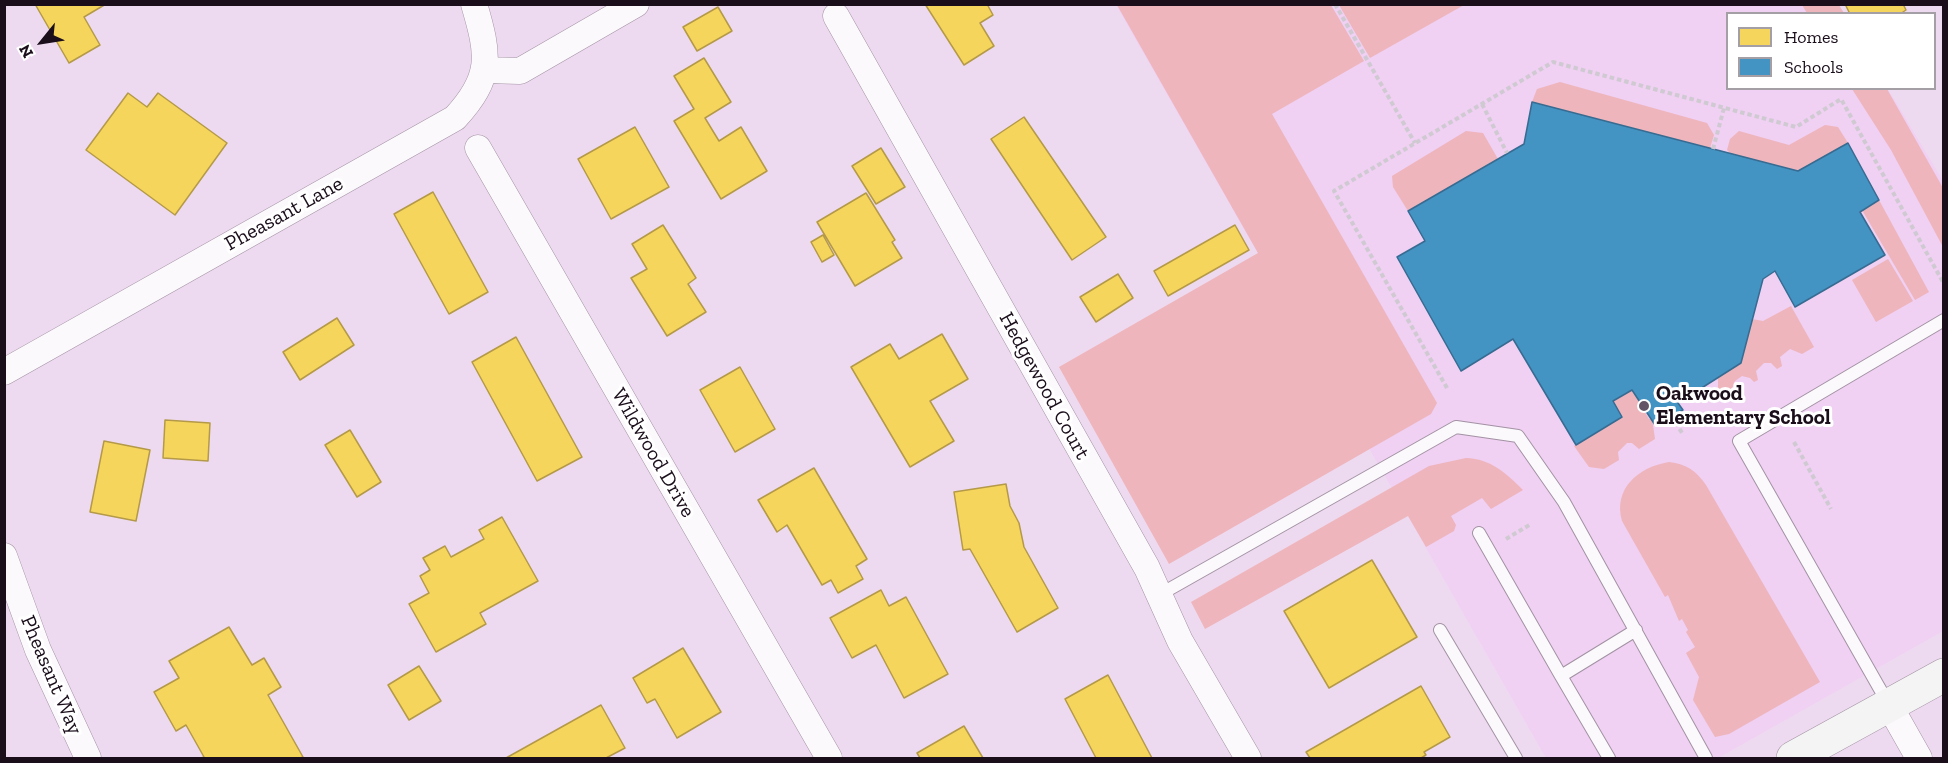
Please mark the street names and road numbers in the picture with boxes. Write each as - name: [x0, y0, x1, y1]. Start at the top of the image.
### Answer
- street label: Pheasant Lane: [220, 171, 348, 257]
- street label: Hedgewood Court: [993, 308, 1095, 464]
- street label: Wildwood Drive: [606, 384, 700, 522]
- street label: Pheasant Way: [15, 612, 87, 738]

